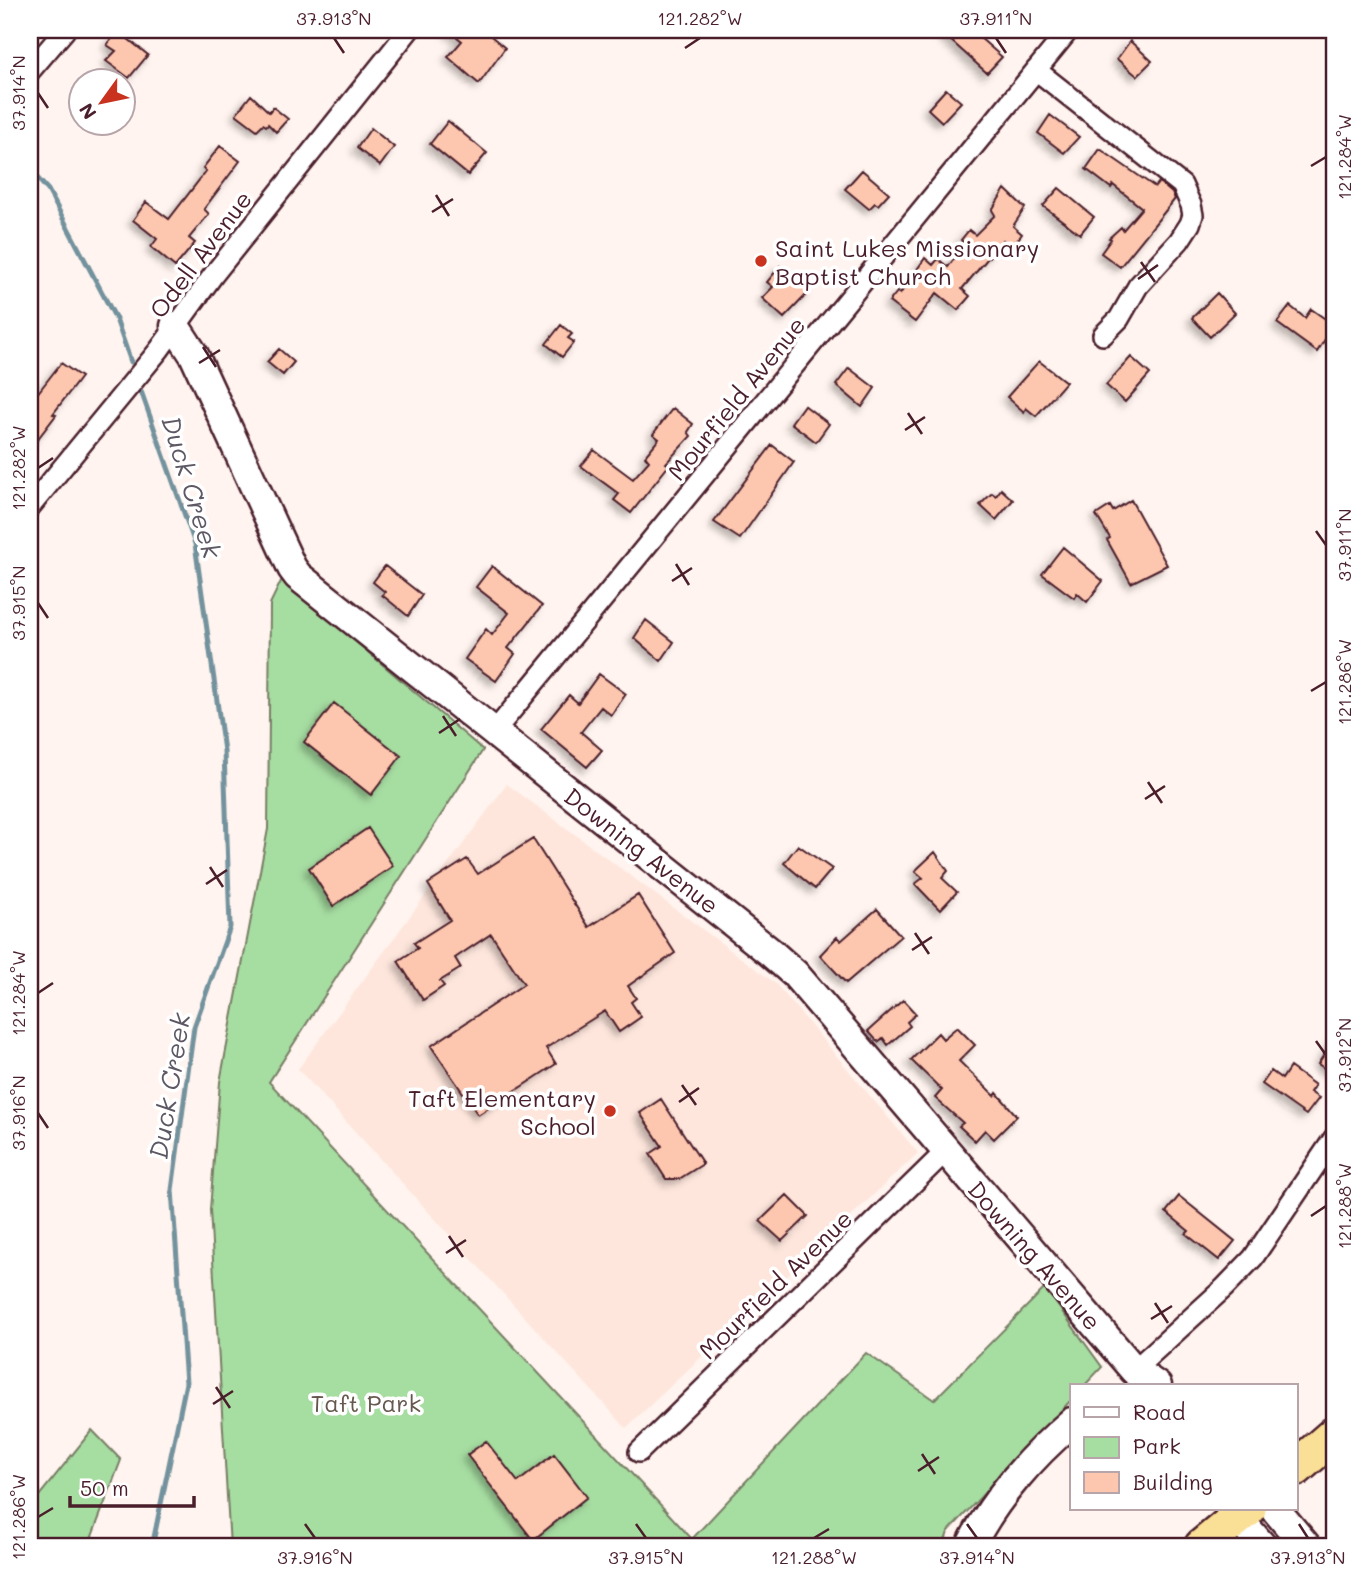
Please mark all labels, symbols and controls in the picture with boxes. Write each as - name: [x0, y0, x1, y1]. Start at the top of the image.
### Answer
- text: 37.913°N: [296, 6, 372, 30]
- text: 121.282°W: [657, 6, 743, 30]
- text: 37.911°N: [960, 6, 1032, 30]
- text: 37.914°N: [6, 55, 30, 131]
- north arrow: [66, 66, 136, 136]
- text: N: [73, 99, 102, 124]
- text: 121.284°W: [1332, 114, 1356, 200]
- street label: Odell Avenue: [142, 184, 258, 324]
- place label: Saint Lukes Missionary Baptist Church: [775, 232, 1039, 291]
- marker: Saint Lukes Missionary Baptist Church: [753, 253, 769, 269]
- street label: Mourfield Avenue: [660, 310, 812, 486]
- water label: Duck Creek: [154, 412, 230, 563]
- text: 121.282°W: [6, 425, 30, 511]
- text: 37.911°N: [1332, 509, 1356, 581]
- text: 37.915°N: [6, 565, 30, 641]
- text: 121.286°W: [1332, 639, 1356, 725]
- street label: Downing Avenue: [558, 780, 726, 920]
- text: 121.284°W: [6, 950, 30, 1036]
- water label: Duck Creek: [141, 1010, 197, 1161]
- text: 37.912°N: [1332, 1018, 1356, 1092]
- text: 37.916°N: [6, 1075, 30, 1151]
- place label: Taft Elementary School: [408, 1082, 596, 1141]
- marker: Taft Elementary School: [602, 1103, 618, 1119]
- text: 121.288°W: [1332, 1163, 1356, 1249]
- street label: Downing Avenue: [962, 1174, 1108, 1336]
- street label: Mourfield Avenue: [692, 1203, 858, 1365]
- legend: [1070, 1384, 1298, 1510]
- park label: Taft Park: [311, 1387, 421, 1418]
- text: Road: [1133, 1398, 1185, 1425]
- text: Park: [1133, 1432, 1181, 1459]
- scale bar: [70, 1465, 194, 1509]
- text: Building: [1133, 1468, 1213, 1495]
- text: 121.286°W: [6, 1474, 30, 1560]
- text: 50 m: [80, 1474, 129, 1501]
- text: 37.916°N: [277, 1545, 353, 1569]
- text: 37.915°N: [608, 1545, 684, 1569]
- text: 121.288°W: [771, 1545, 857, 1569]
- text: 37.914°N: [939, 1545, 1015, 1569]
- text: 37.913°N: [1270, 1545, 1346, 1569]

